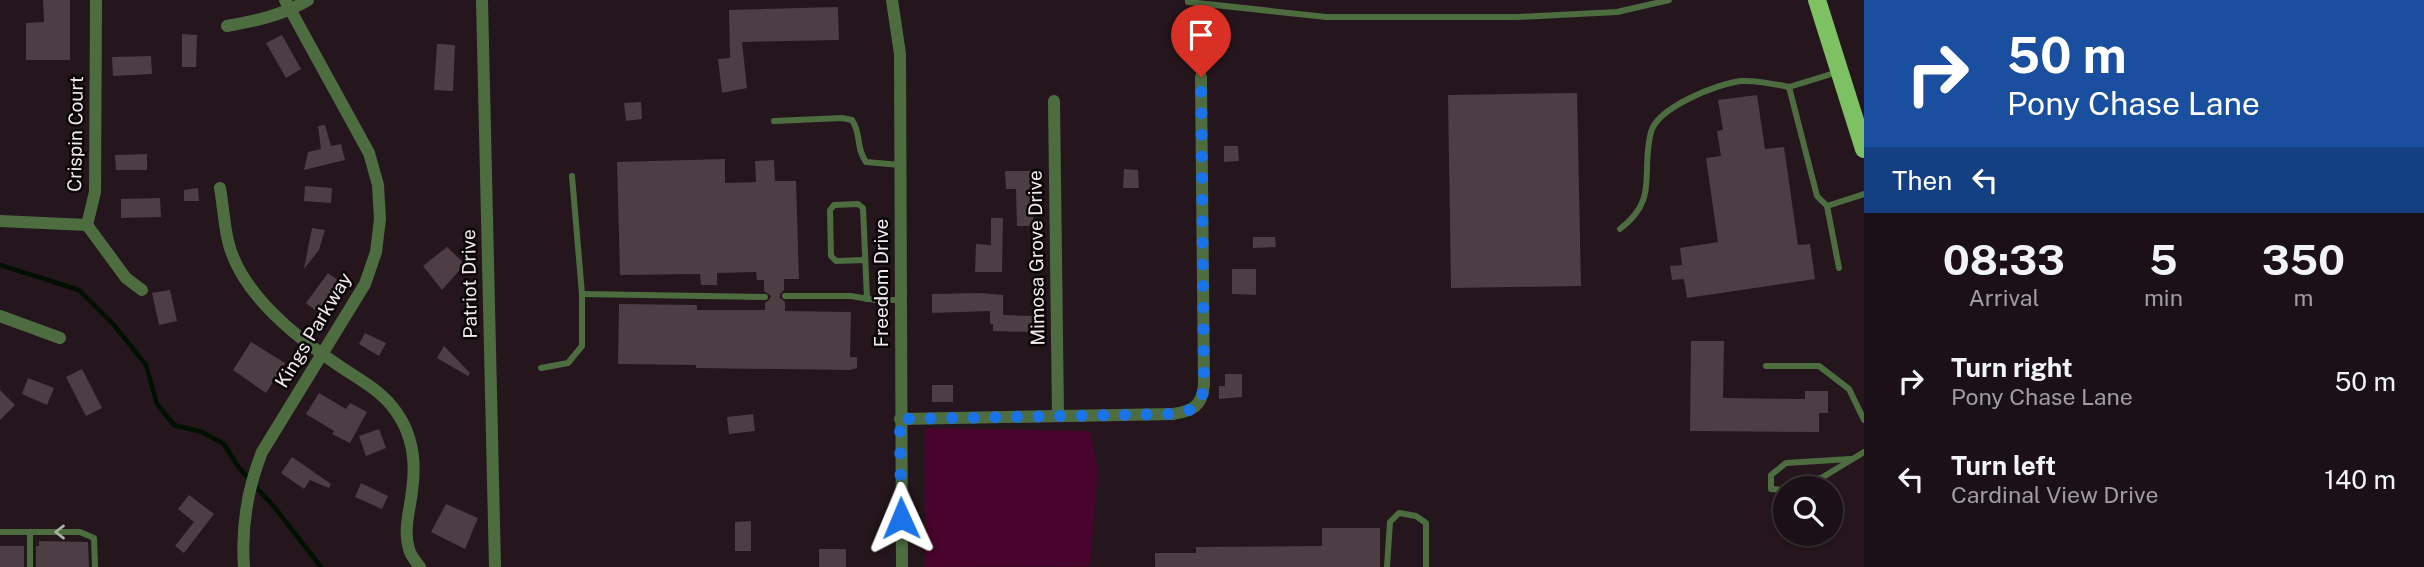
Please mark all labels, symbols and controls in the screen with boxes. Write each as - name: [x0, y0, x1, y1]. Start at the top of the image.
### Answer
- pin: [1171, 5, 1231, 77]
- icon: arrive: [1182, 16, 1220, 54]
- text: 50 m: [2007, 26, 2127, 84]
- icon: right: [1892, 28, 1983, 119]
- street label: Crispin Court: [63, 76, 87, 192]
- text: Pony Chase Lane: [2007, 85, 2260, 122]
- icon: left: [1966, 161, 2004, 199]
- text: Then: [1892, 165, 1952, 196]
- street label: Mimosa Grove Drive: [1023, 170, 1049, 346]
- street label: Freedom Drive: [870, 219, 892, 347]
- street label: Patriot Drive: [457, 229, 481, 339]
- text: 08:33: [1943, 235, 2065, 284]
- text: 5: [2149, 235, 2178, 284]
- text: 350: [2262, 235, 2345, 284]
- street label: Kings Parkway: [270, 269, 356, 391]
- text: Arrival: [1968, 284, 2039, 311]
- text: min: [2144, 284, 2183, 311]
- text: m: [2293, 284, 2313, 311]
- text: Turn right: [1951, 352, 2073, 383]
- icon: right: [1892, 362, 1930, 400]
- text: 50 m: [2335, 366, 2396, 397]
- text: Pony Chase Lane: [1951, 383, 2133, 410]
- text: Turn left: [1951, 450, 2056, 481]
- icon: left: [1892, 460, 1930, 498]
- text: 140 m: [2324, 464, 2396, 495]
- map controls: [1773, 476, 1843, 546]
- button: search: [1773, 476, 1843, 546]
- position arrow: [864, 481, 938, 555]
- text: Cardinal View Drive: [1951, 481, 2158, 508]
- one-way arrow: [54, 524, 65, 540]

